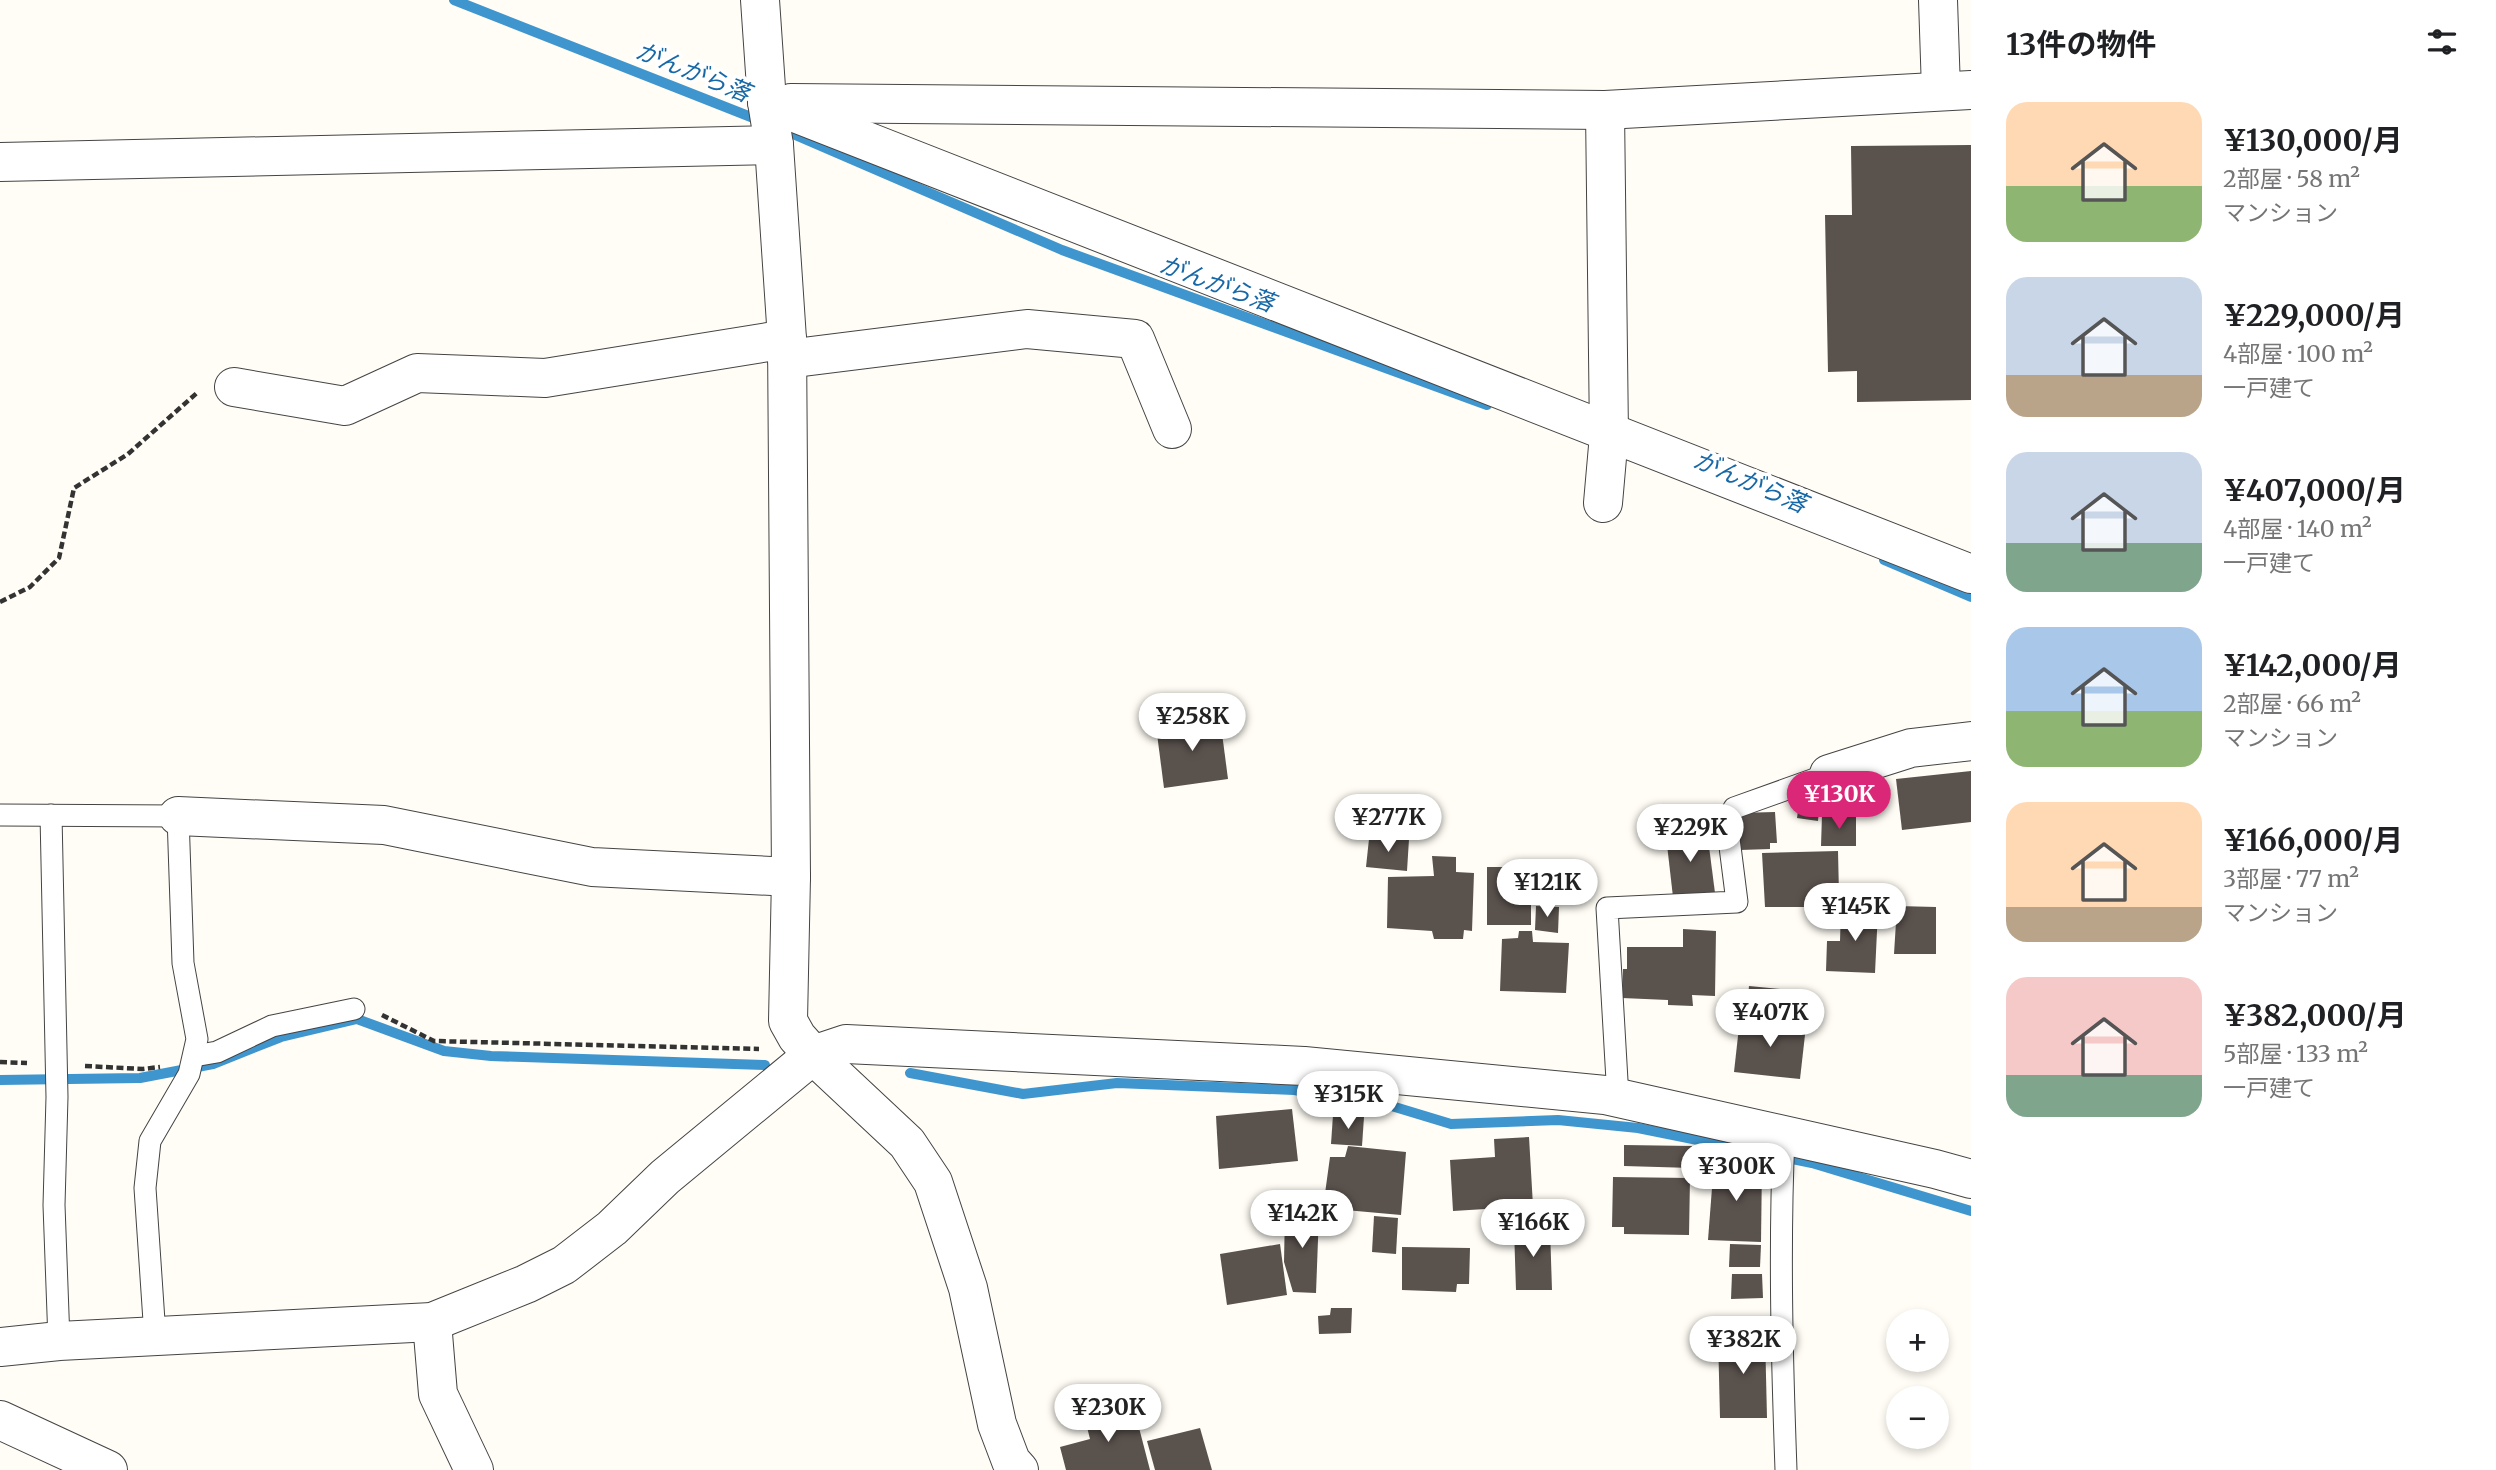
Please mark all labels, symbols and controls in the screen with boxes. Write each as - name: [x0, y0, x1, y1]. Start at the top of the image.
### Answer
- icon: filters: [2423, 23, 2461, 61]
- text: 13件の物件: [2006, 25, 2156, 63]
- water label: がんがら落: [632, 35, 758, 110]
- text: ¥130,000/月: [2223, 121, 2403, 159]
- icon: home: [2062, 130, 2146, 214]
- text: 2部屋 · 58 m²: [2223, 164, 2360, 193]
- text: マンション: [2223, 198, 2338, 227]
- water label: がんがら落: [1155, 248, 1283, 320]
- text: ¥229,000/月: [2223, 296, 2405, 334]
- icon: home: [2062, 305, 2146, 389]
- text: 4部屋 · 100 m²: [2223, 339, 2373, 368]
- text: 一戸建て: [2223, 373, 2315, 402]
- water label: がんがら落: [1689, 444, 1815, 521]
- text: ¥407,000/月: [2223, 471, 2406, 509]
- icon: home: [2062, 480, 2146, 564]
- text: 4部屋 · 140 m²: [2223, 514, 2372, 543]
- text: 一戸建て: [2223, 548, 2315, 577]
- text: ¥142,000/月: [2223, 646, 2402, 684]
- icon: home: [2062, 655, 2146, 739]
- text: 2部屋 · 66 m²: [2223, 689, 2361, 718]
- pin: ¥258K: [1143, 694, 1241, 753]
- text: ¥258K: [1155, 701, 1229, 730]
- text: マンション: [2223, 723, 2338, 752]
- pin: ¥130K: [1790, 772, 1888, 831]
- text: ¥130K: [1803, 779, 1875, 808]
- pin: ¥277K: [1339, 794, 1437, 854]
- text: ¥277K: [1351, 802, 1425, 831]
- pin: ¥229K: [1641, 804, 1739, 864]
- text: ¥229K: [1653, 812, 1727, 841]
- text: ¥166,000/月: [2223, 821, 2403, 859]
- icon: home: [2062, 830, 2146, 914]
- pin: ¥121K: [1498, 860, 1596, 919]
- text: 3部屋 · 77 m²: [2223, 864, 2359, 893]
- text: ¥121K: [1513, 867, 1581, 896]
- pin: ¥145K: [1806, 884, 1904, 943]
- text: ¥145K: [1820, 891, 1890, 920]
- text: マンション: [2223, 898, 2338, 927]
- pin: ¥407K: [1721, 990, 1819, 1049]
- text: ¥382,000/月: [2223, 996, 2407, 1034]
- text: ¥407K: [1731, 997, 1809, 1026]
- icon: home: [2062, 1005, 2146, 1089]
- text: 5部屋 · 133 m²: [2223, 1039, 2368, 1068]
- pin: ¥315K: [1299, 1072, 1397, 1131]
- text: 一戸建て: [2223, 1073, 2315, 1102]
- text: ¥315K: [1313, 1079, 1383, 1108]
- pin: ¥300K: [1687, 1144, 1785, 1203]
- text: ¥300K: [1697, 1151, 1775, 1180]
- pin: ¥142K: [1253, 1190, 1351, 1250]
- text: ¥142K: [1266, 1198, 1338, 1227]
- pin: ¥166K: [1484, 1200, 1582, 1259]
- text: ¥166K: [1497, 1207, 1569, 1236]
- map controls: [1886, 1309, 1949, 1449]
- button: +: [1886, 1309, 1949, 1372]
- pin: ¥382K: [1694, 1316, 1792, 1376]
- text: ¥382K: [1705, 1324, 1781, 1353]
- pin: ¥230K: [1059, 1384, 1157, 1444]
- button: −: [1886, 1386, 1949, 1449]
- text: ¥230K: [1070, 1392, 1146, 1421]

